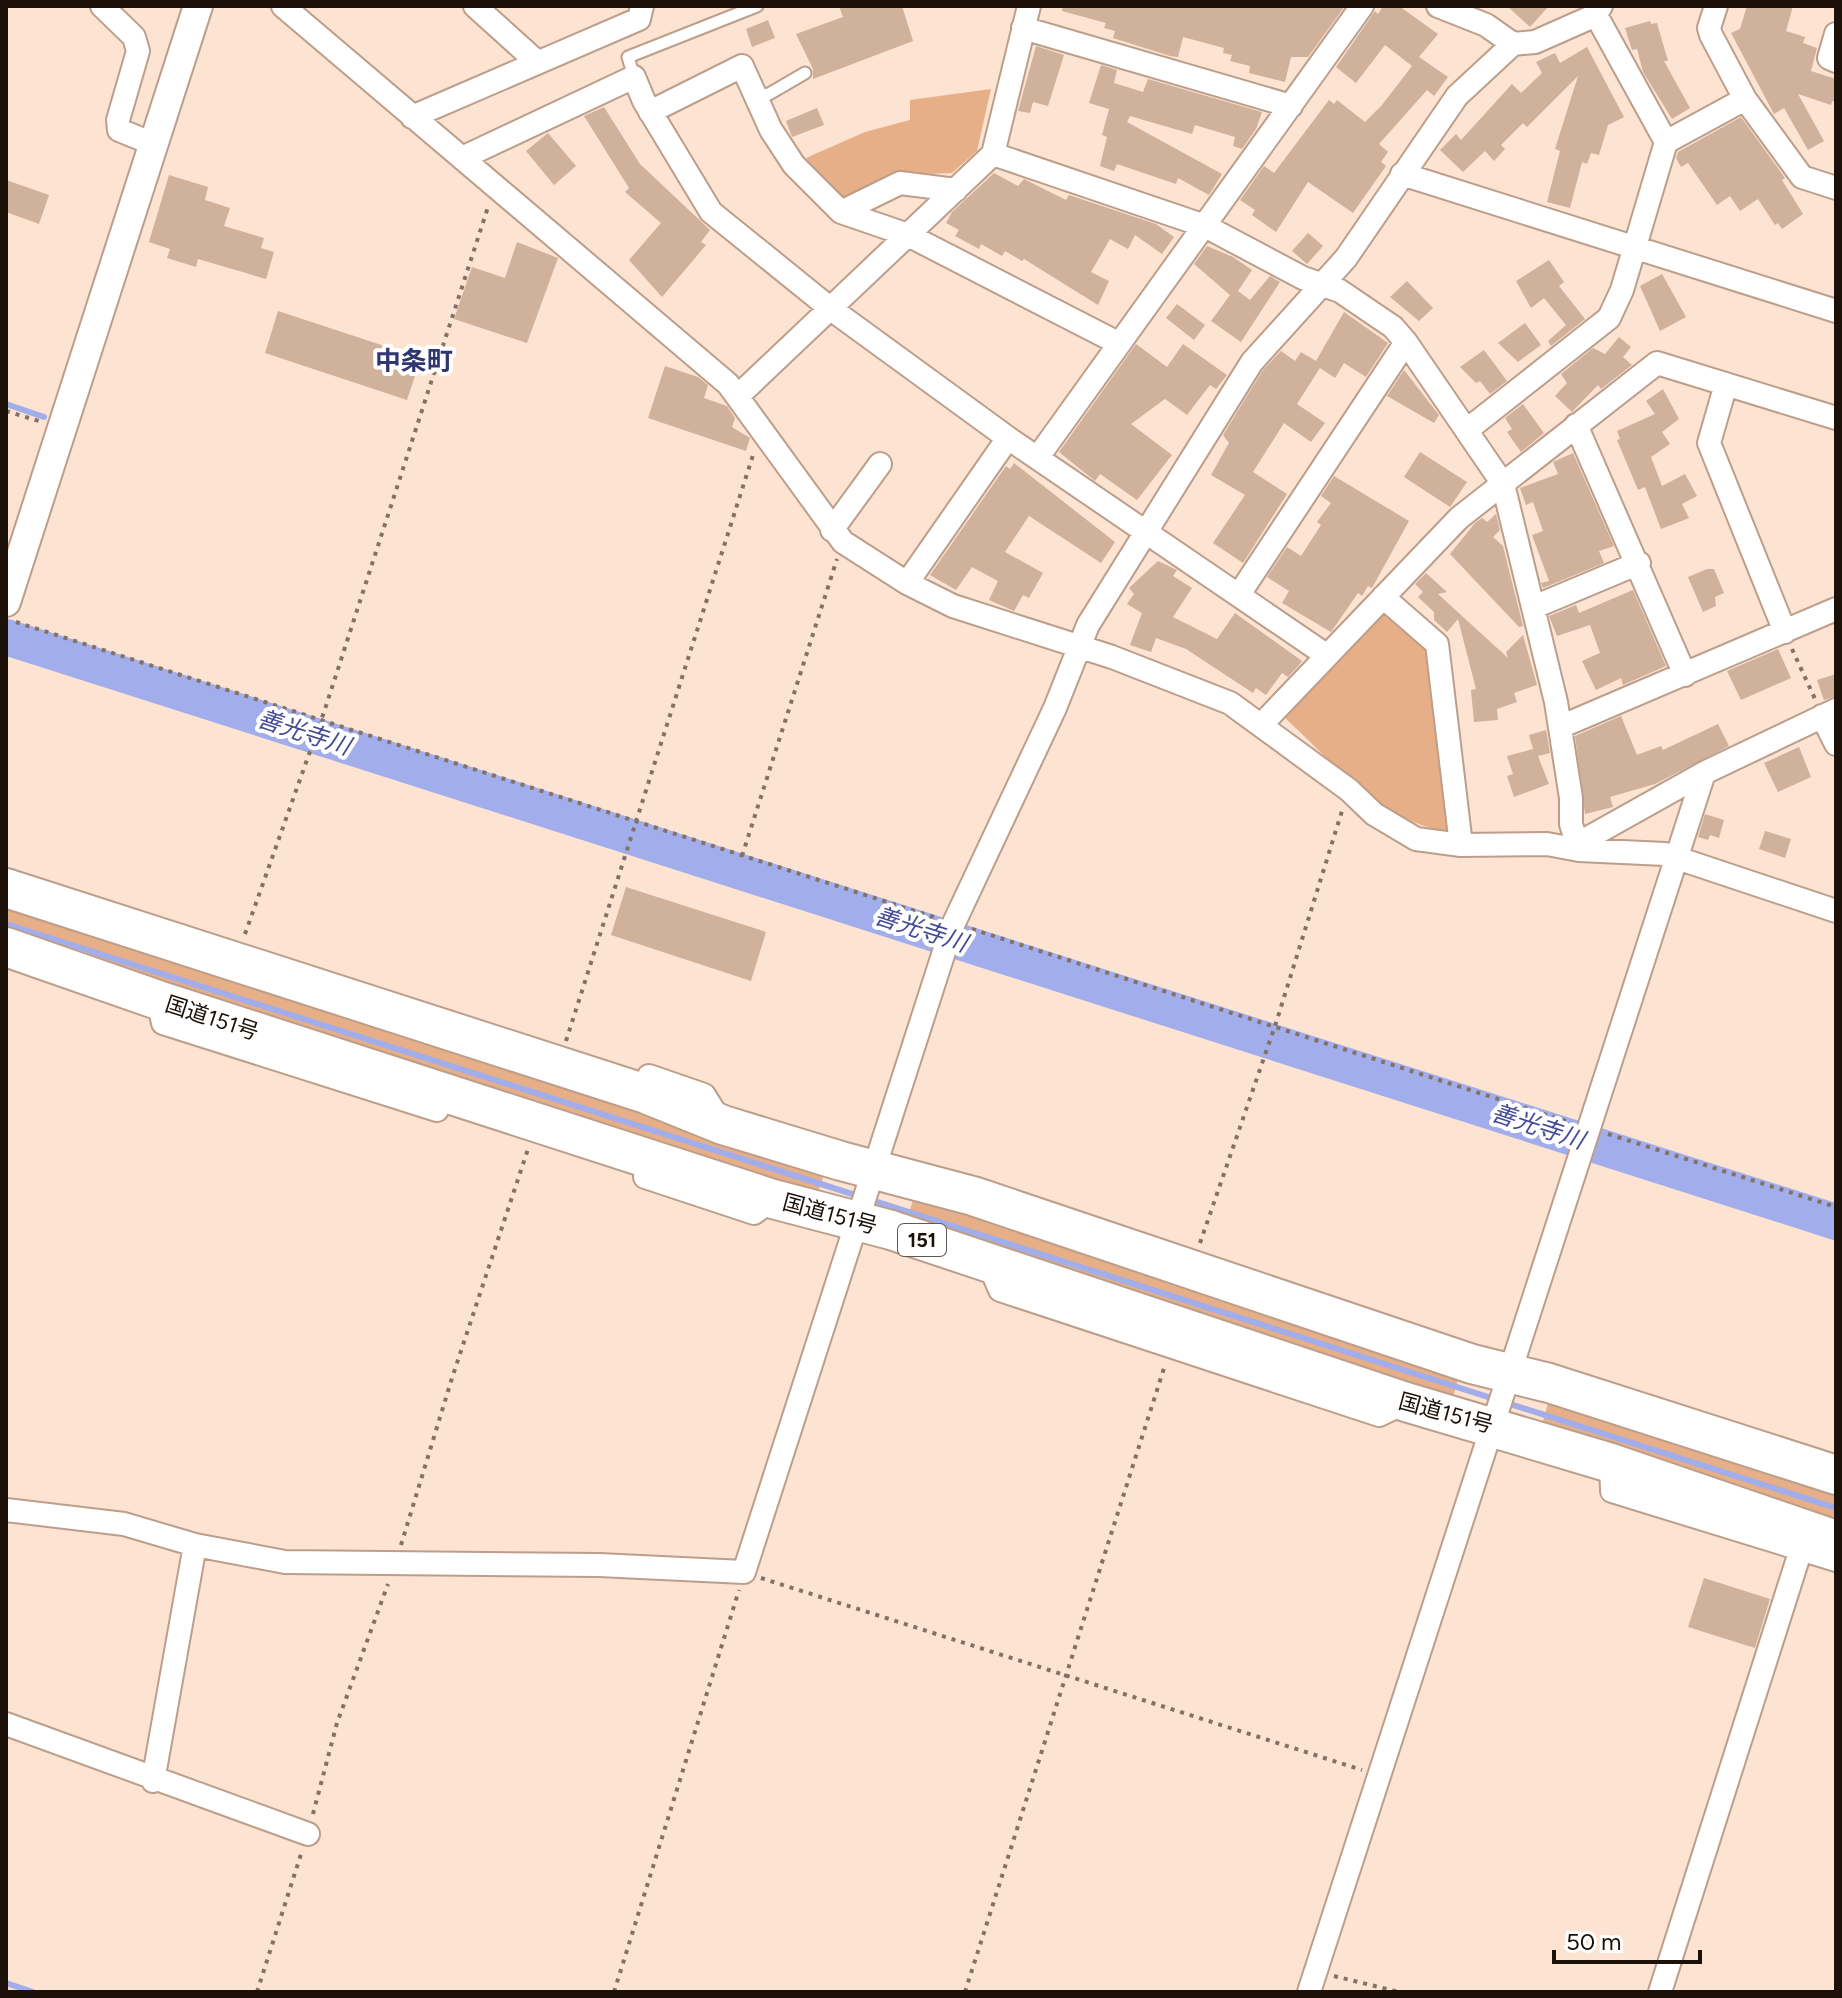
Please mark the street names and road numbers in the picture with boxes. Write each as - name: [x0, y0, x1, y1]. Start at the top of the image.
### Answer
- street label: 国道151号: [162, 990, 262, 1046]
- street label: 国道151号: [780, 1188, 880, 1240]
- road number: 151: [898, 1224, 946, 1256]
- street label: 国道151号: [1396, 1387, 1496, 1439]

